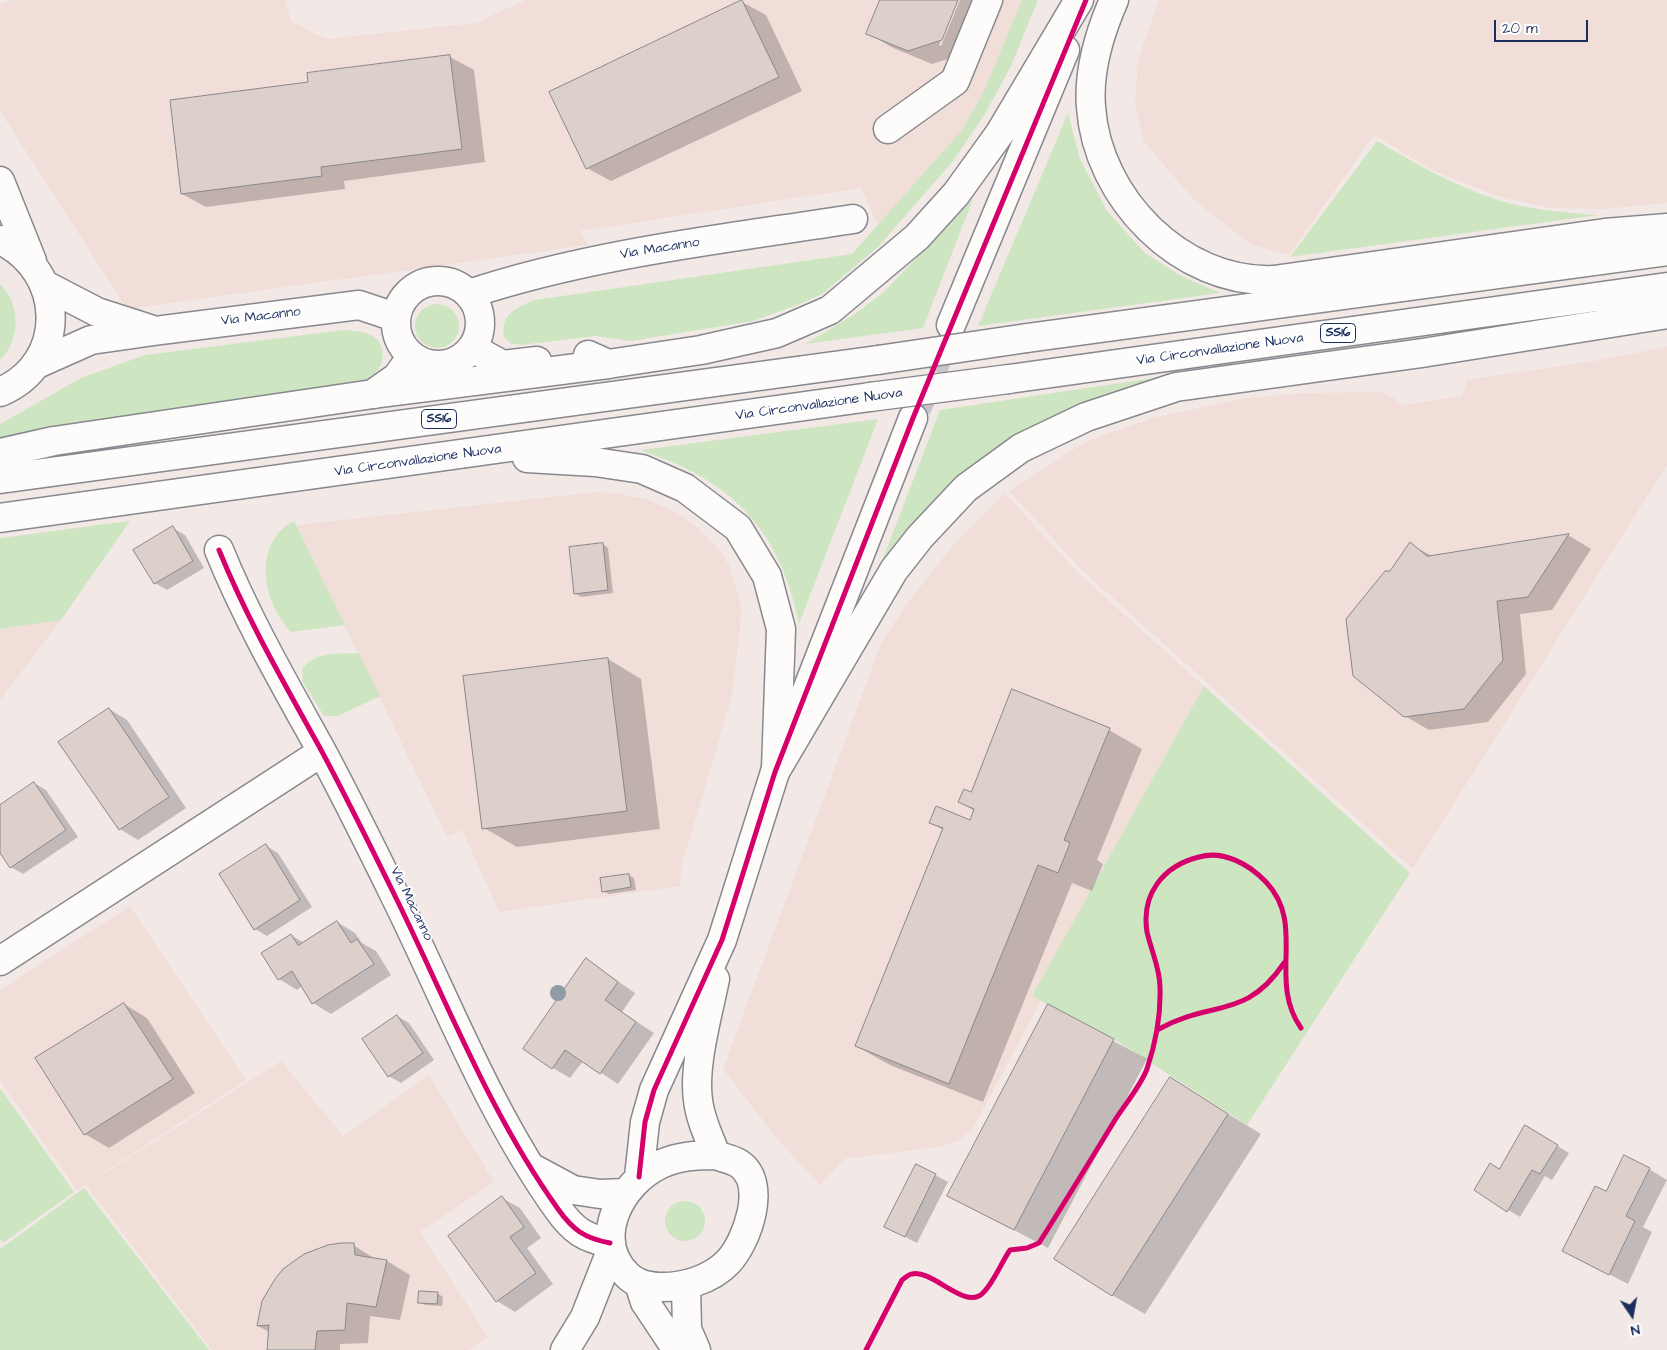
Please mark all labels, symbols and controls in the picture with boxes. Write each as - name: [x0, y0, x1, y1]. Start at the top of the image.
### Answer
- scale bar: [1497, 10, 1591, 42]
- text: 20 m: [1502, 18, 1538, 39]
- street label: Via Macanno: [619, 234, 701, 264]
- street label: Via Macanno: [220, 304, 302, 330]
- road number: SS16: [1320, 323, 1356, 342]
- street label: Via Circonvallazione Nuova: [1136, 330, 1304, 370]
- street label: Via Circonvallazione Nuova: [735, 385, 903, 425]
- road number: SS16: [422, 409, 456, 428]
- street label: Via Circonvallazione Nuova: [334, 441, 502, 481]
- street label: Via Macanno: [386, 864, 436, 944]
- north arrow: [1607, 1290, 1657, 1340]
- text: N: [1629, 1319, 1641, 1340]

